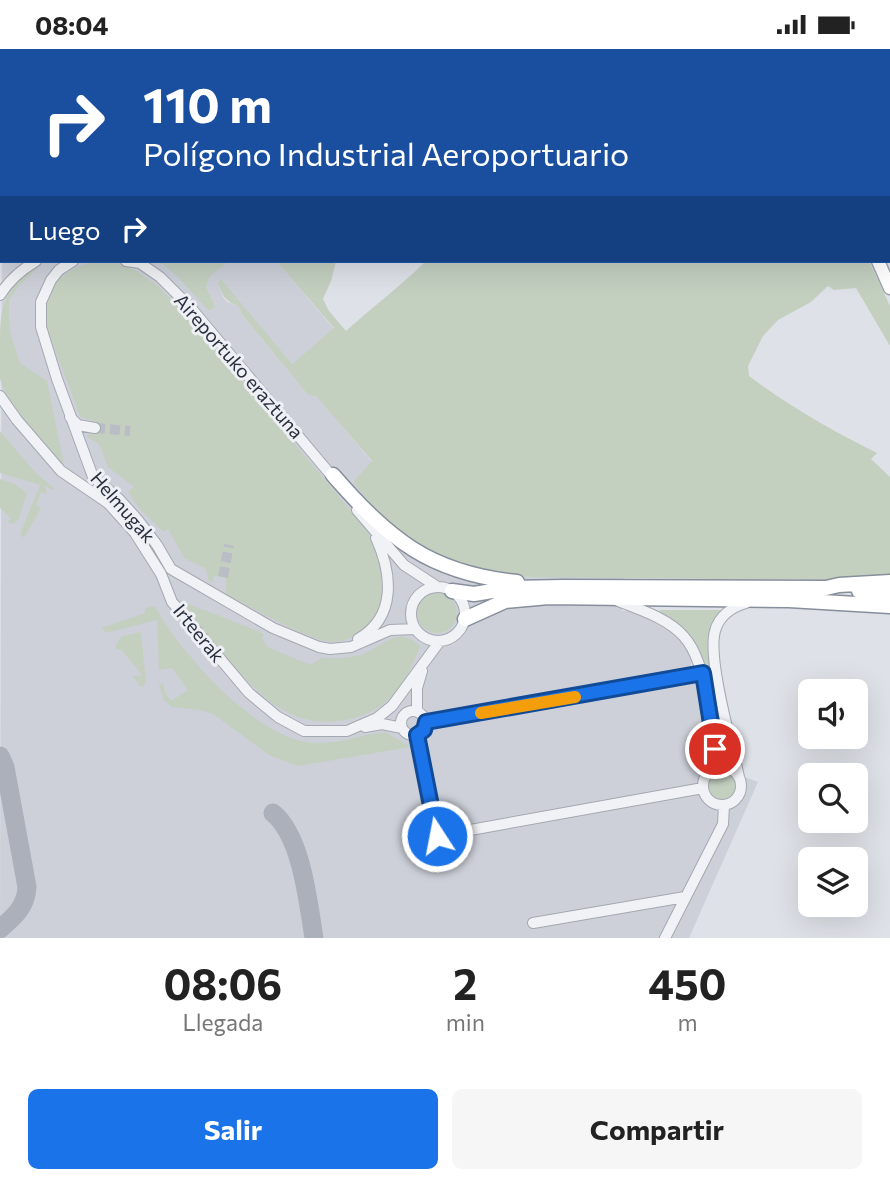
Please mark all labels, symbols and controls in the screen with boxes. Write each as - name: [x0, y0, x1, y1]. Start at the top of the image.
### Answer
- text: 08:04: [35, 9, 108, 40]
- text: 110 m: [143, 73, 272, 133]
- icon: right: [28, 77, 119, 168]
- text: Polígono Industrial Aeroportuario: [143, 133, 629, 173]
- icon: right: [115, 210, 153, 248]
- text: Luego: [28, 214, 101, 245]
- street label: Aireportuko eraztuna: [170, 288, 309, 443]
- street label: Helmugak: [86, 466, 160, 547]
- street label: Irteerak: [169, 599, 230, 666]
- map controls: [798, 679, 868, 917]
- button: sound: [798, 679, 868, 749]
- pin: [685, 719, 745, 779]
- icon: arrive: [696, 730, 734, 768]
- button: search: [798, 763, 868, 833]
- position arrow: [400, 799, 474, 873]
- button: layers: [798, 847, 868, 917]
- text: 08:06: [163, 957, 282, 1009]
- text: 2: [453, 957, 477, 1009]
- text: 450: [648, 957, 727, 1009]
- text: Llegada: [182, 1008, 263, 1036]
- text: min: [446, 1008, 485, 1036]
- text: m: [677, 1008, 697, 1036]
- button: Salir: [28, 1089, 438, 1169]
- button: Compartir: [452, 1089, 862, 1169]

